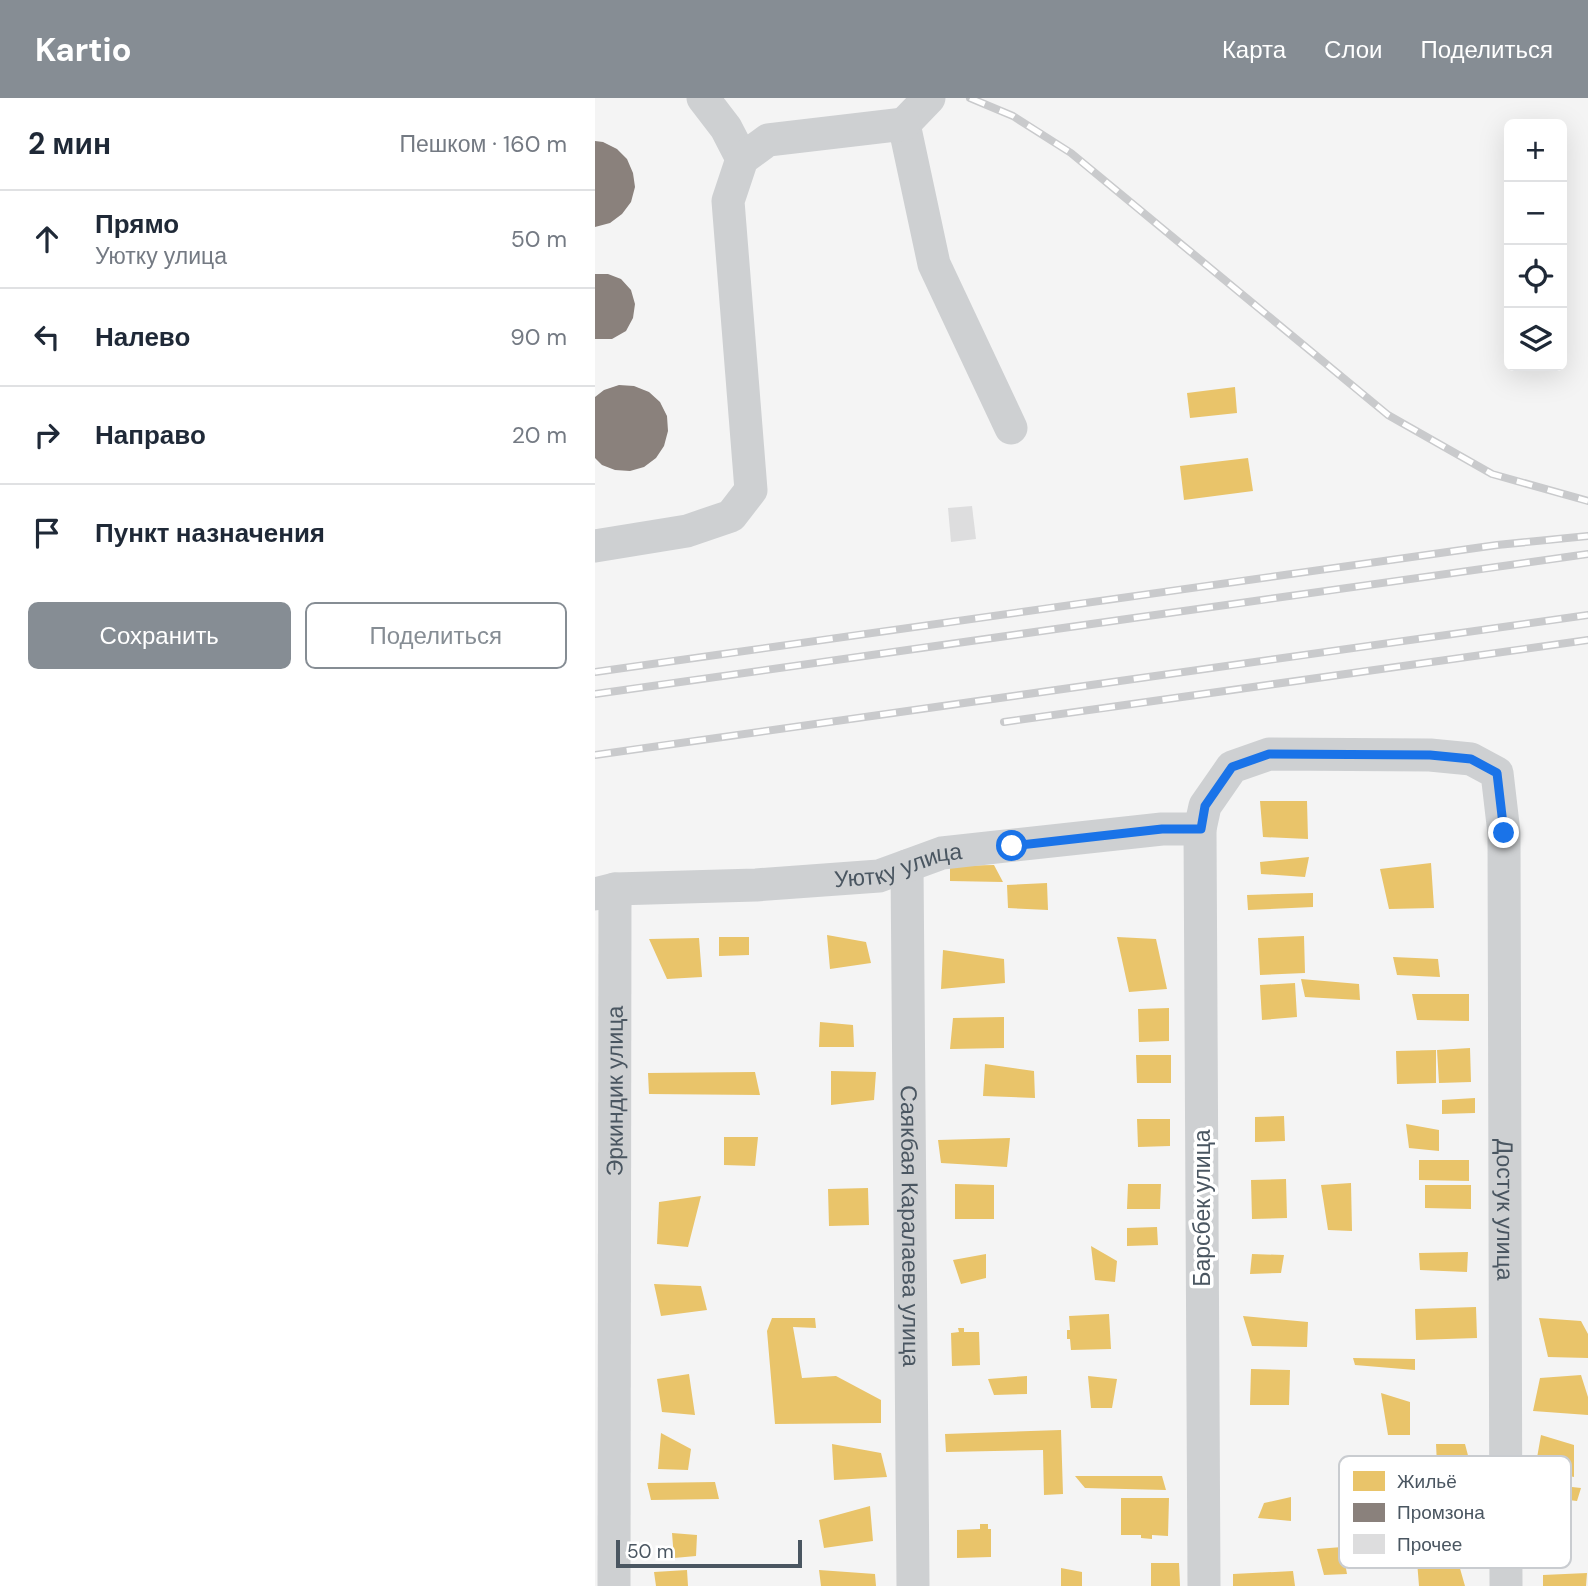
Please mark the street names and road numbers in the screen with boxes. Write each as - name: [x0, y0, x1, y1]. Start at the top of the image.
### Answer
- street label: Уютку улица: [833, 836, 964, 894]
- street label: Эркиндик улица: [600, 1005, 630, 1176]
- street label: Саякбая Каралаева улица: [894, 1085, 926, 1367]
- street label: Барсбек улица: [1187, 1129, 1217, 1287]
- street label: Достук улица: [1490, 1139, 1520, 1281]

